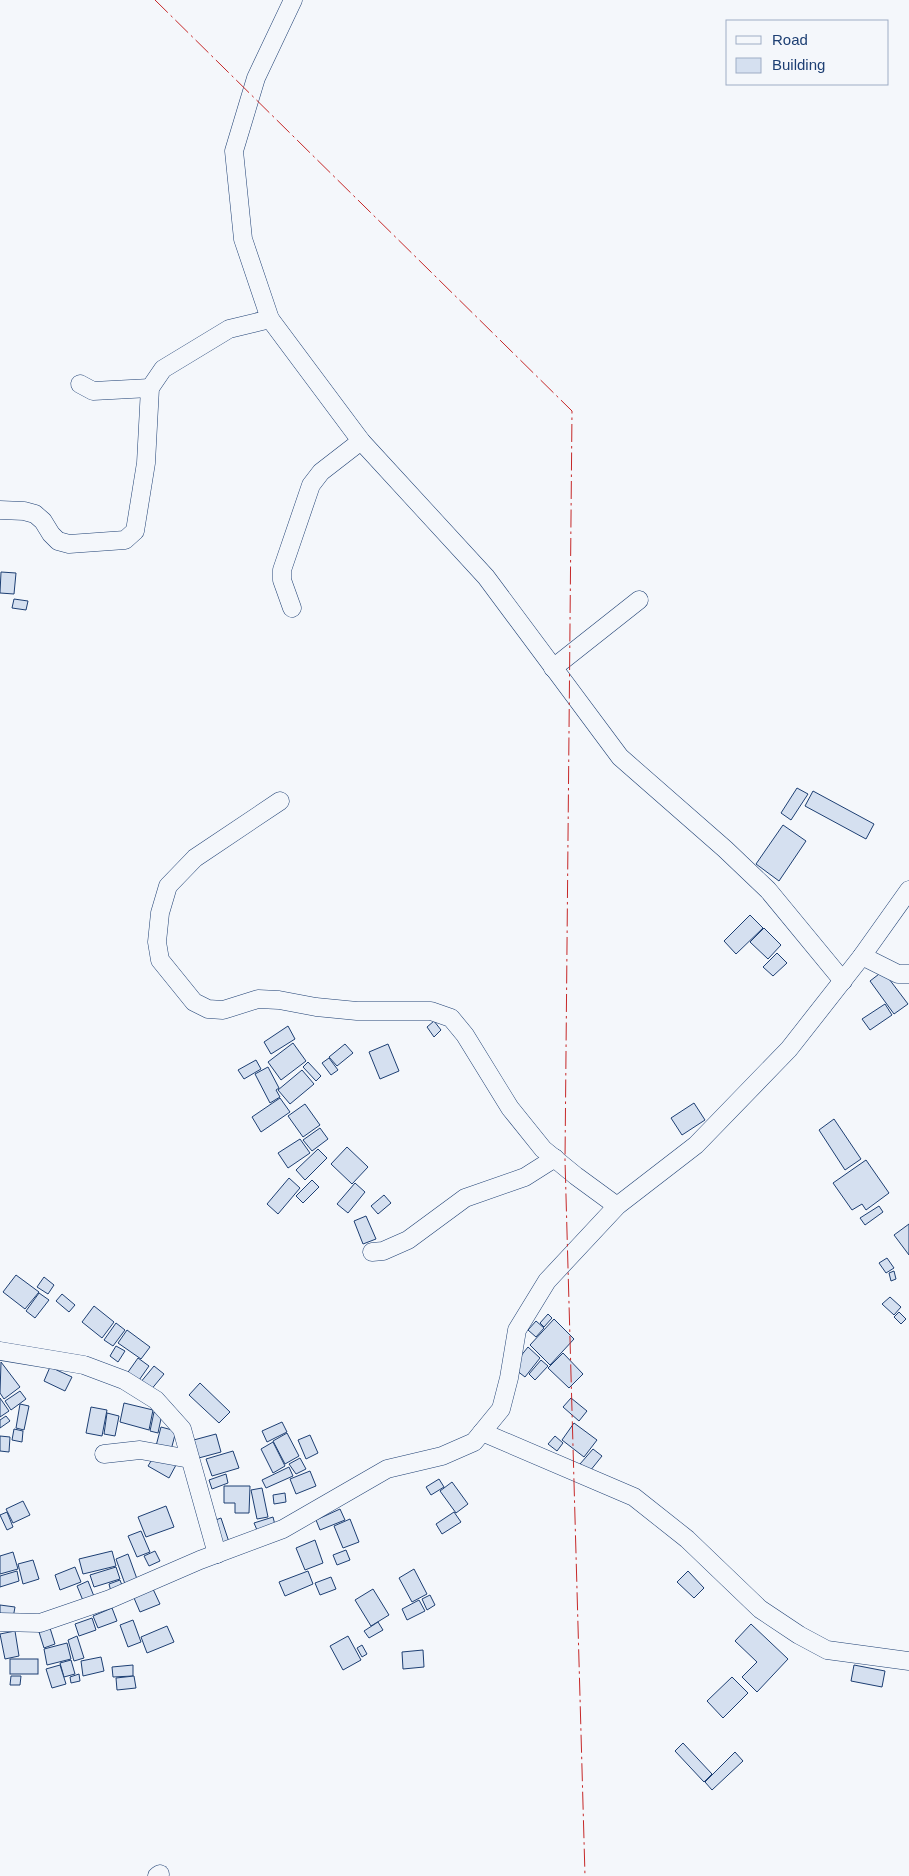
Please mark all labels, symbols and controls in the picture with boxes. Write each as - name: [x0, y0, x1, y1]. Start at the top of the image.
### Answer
- legend: [726, 20, 889, 85]
- text: Road: [772, 31, 808, 48]
- text: Building: [772, 56, 825, 73]

